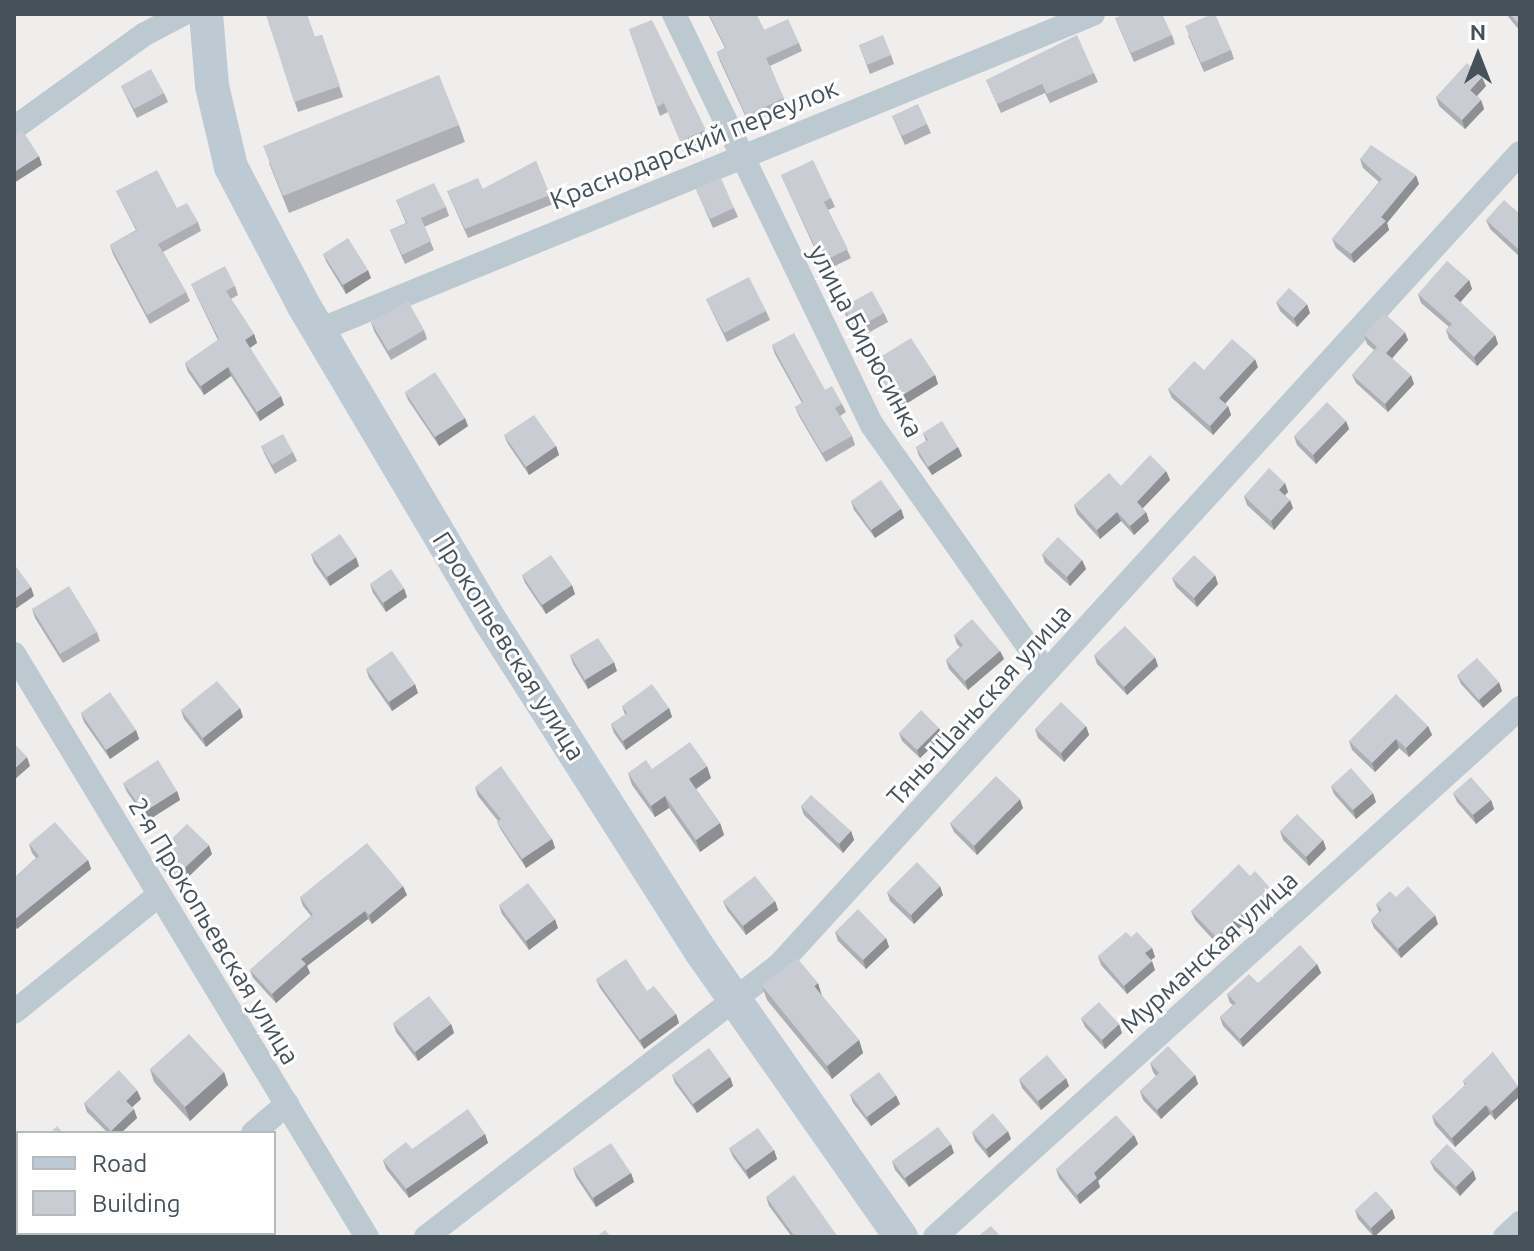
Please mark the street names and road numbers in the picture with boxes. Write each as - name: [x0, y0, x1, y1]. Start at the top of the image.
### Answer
- street label: Краснодарский переулок: [546, 72, 842, 216]
- street label: улица Бирюсинка: [802, 239, 930, 443]
- street label: Прокопьевская улица: [426, 526, 592, 766]
- street label: Тянь-Шаньская улица: [880, 598, 1078, 812]
- street label: 2-я Прокопьевская улица: [122, 792, 306, 1070]
- street label: Мурманская улица: [1114, 864, 1304, 1040]

